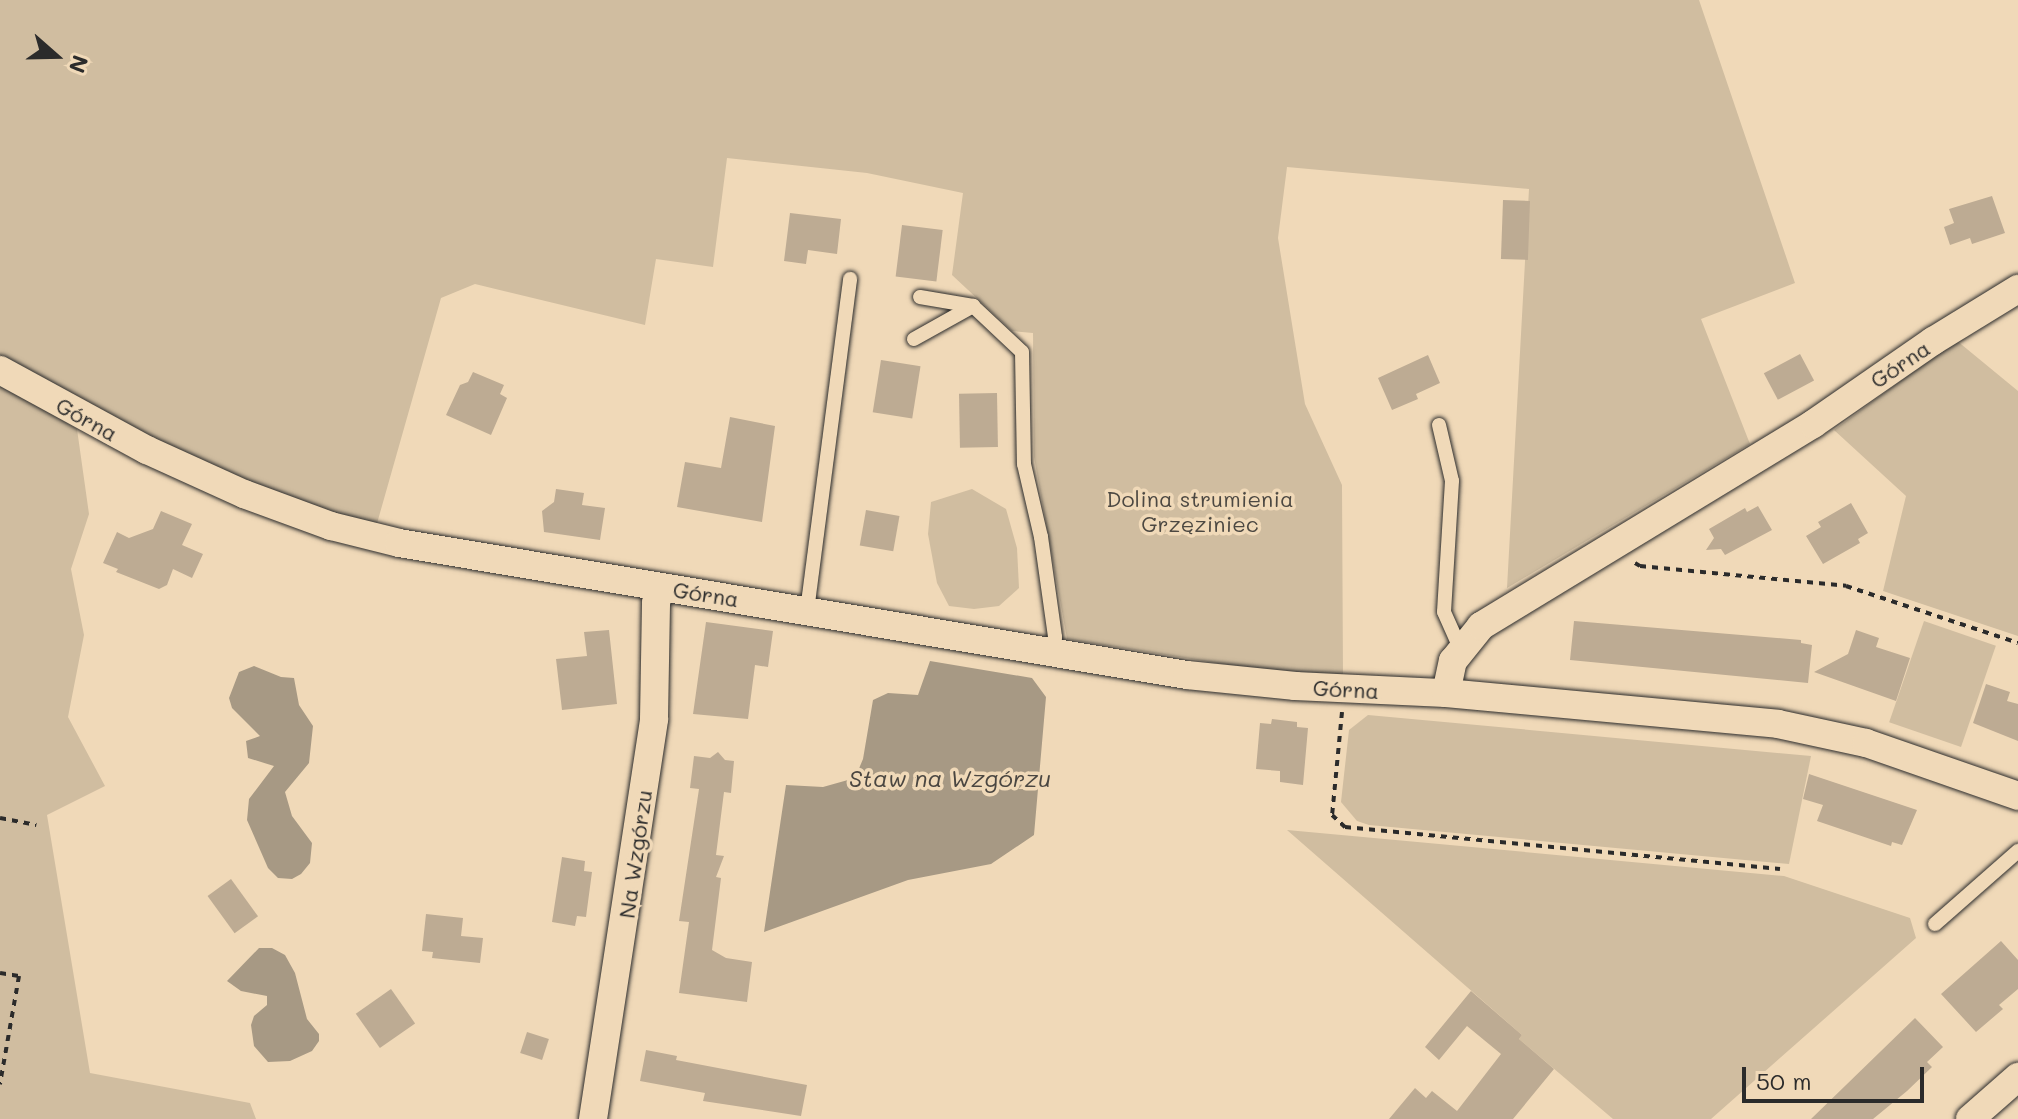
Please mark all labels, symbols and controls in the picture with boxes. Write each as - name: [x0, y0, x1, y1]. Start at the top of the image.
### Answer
- north arrow: [16, 16, 96, 96]
- text: N: [63, 52, 96, 77]
- street label: Górna: [1865, 335, 1935, 393]
- street label: Górna: [52, 391, 122, 447]
- park label: Dolina strumienia Grzęziniec: [1106, 485, 1294, 536]
- street label: Górna: [671, 576, 741, 612]
- street label: Górna: [1312, 674, 1380, 704]
- water label: Staw na Wzgórzu: [849, 764, 1051, 792]
- street label: Na Wzgórzu: [613, 788, 657, 920]
- scale bar: [1746, 1051, 1928, 1101]
- text: 50 m: [1756, 1065, 1812, 1096]

